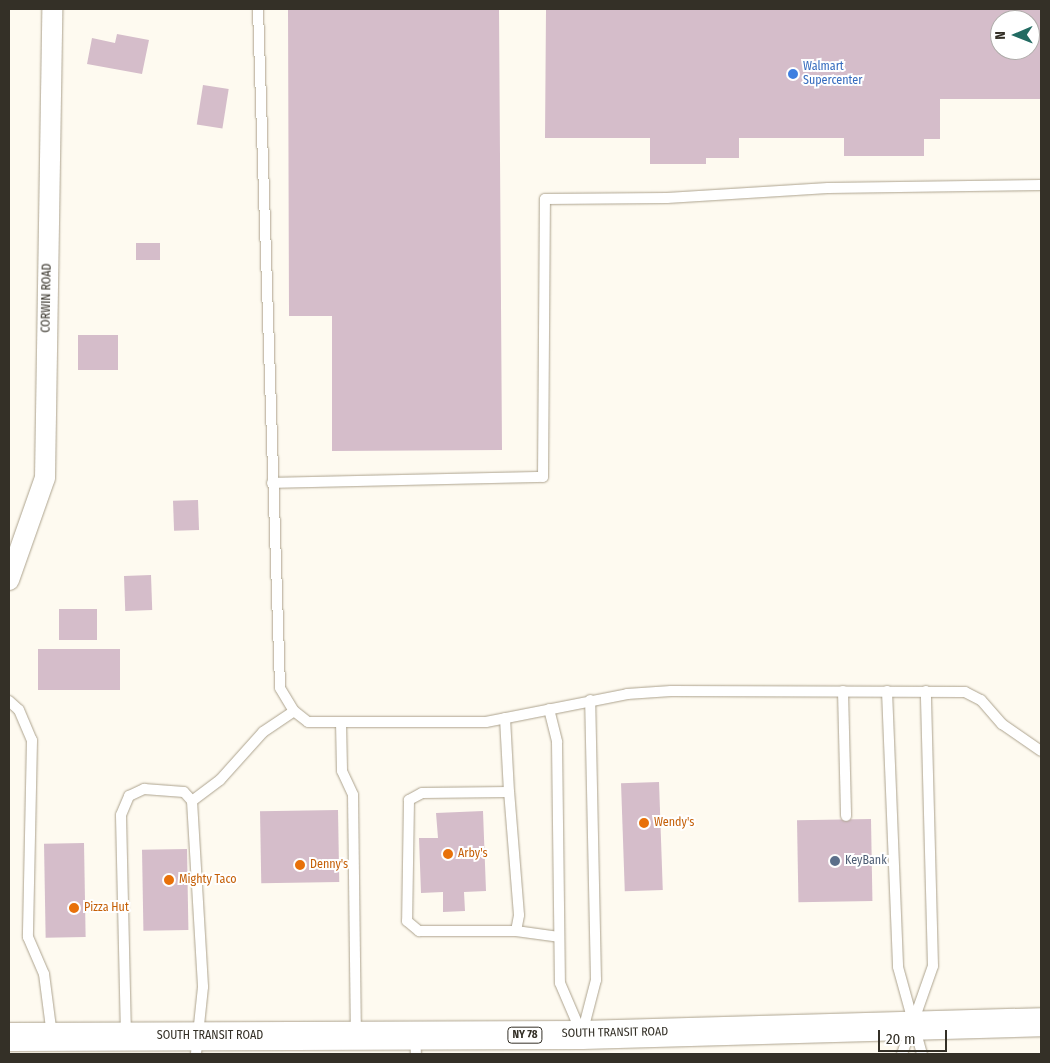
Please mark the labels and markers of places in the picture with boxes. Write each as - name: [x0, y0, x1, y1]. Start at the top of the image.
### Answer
- place label: Walmart Supercenter: [803, 60, 862, 88]
- marker: Walmart Supercenter: [787, 68, 799, 80]
- place label: Wendy's: [654, 816, 694, 830]
- marker: Wendy's: [638, 817, 650, 829]
- place label: Arby's: [458, 847, 488, 861]
- marker: Arby's: [442, 848, 454, 860]
- place label: KeyBank: [845, 854, 887, 868]
- marker: KeyBank: [829, 855, 841, 867]
- place label: Denny's: [310, 858, 348, 872]
- marker: Denny's: [294, 859, 306, 871]
- place label: Mighty Taco: [179, 873, 237, 887]
- marker: Mighty Taco: [163, 874, 175, 886]
- place label: Pizza Hut: [84, 901, 129, 915]
- marker: Pizza Hut: [68, 902, 80, 914]

